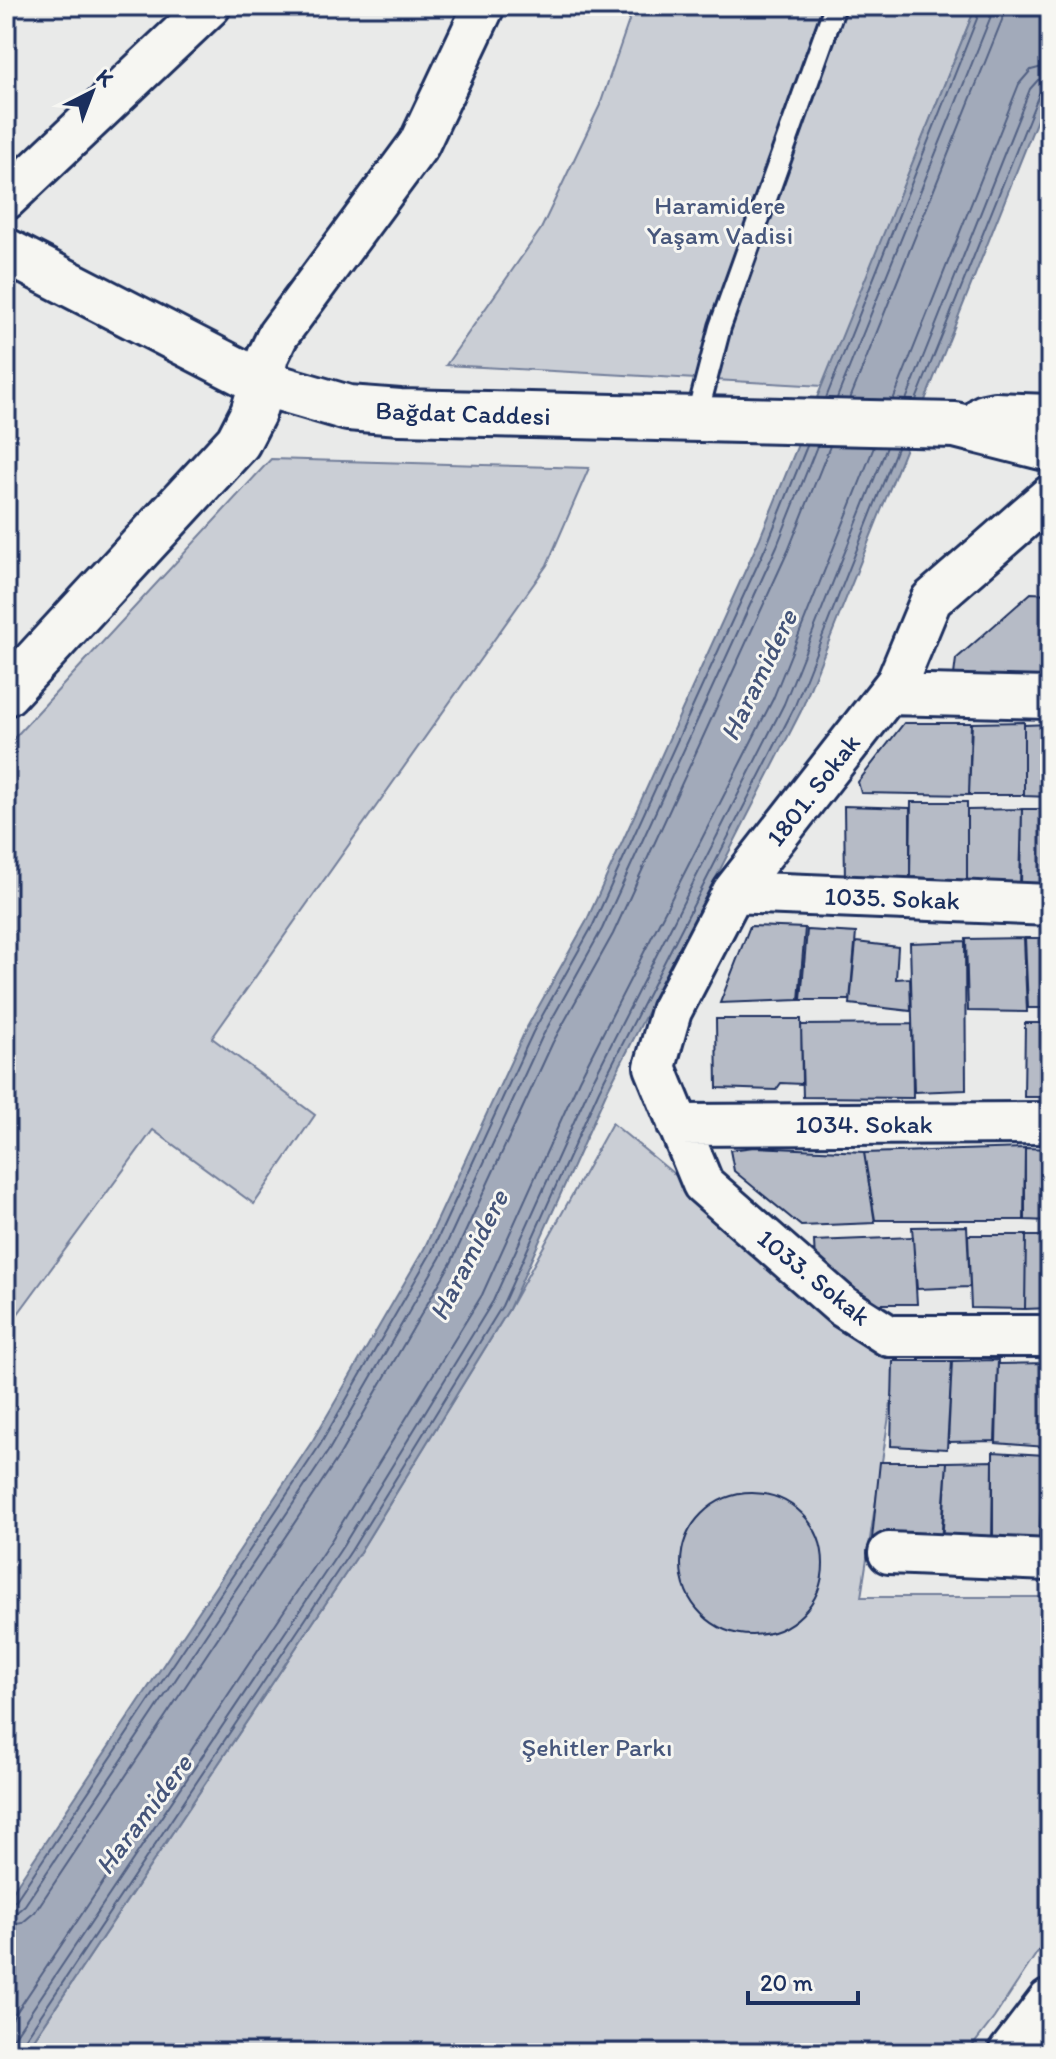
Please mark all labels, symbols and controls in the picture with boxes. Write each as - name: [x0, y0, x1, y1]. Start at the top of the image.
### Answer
- north arrow: [52, 52, 132, 132]
- text: K: [91, 63, 120, 93]
- park label: Haramidere Yaşam Vadisi: [647, 189, 793, 251]
- street label: Bağdat Caddesi: [375, 394, 551, 432]
- water label: Haramidere: [712, 602, 805, 746]
- street label: 1801. Sokak: [759, 727, 867, 853]
- street label: 1035. Sokak: [824, 880, 960, 916]
- street label: 1034. Sokak: [795, 1108, 933, 1140]
- water label: Haramidere: [421, 1183, 516, 1326]
- street label: 1033. Sokak: [751, 1222, 877, 1332]
- park label: Şehitler Parkı: [522, 1731, 672, 1763]
- water label: Haramidere: [87, 1746, 200, 1881]
- scale bar: [748, 1955, 858, 2005]
- text: 20 m: [760, 1968, 813, 1997]

